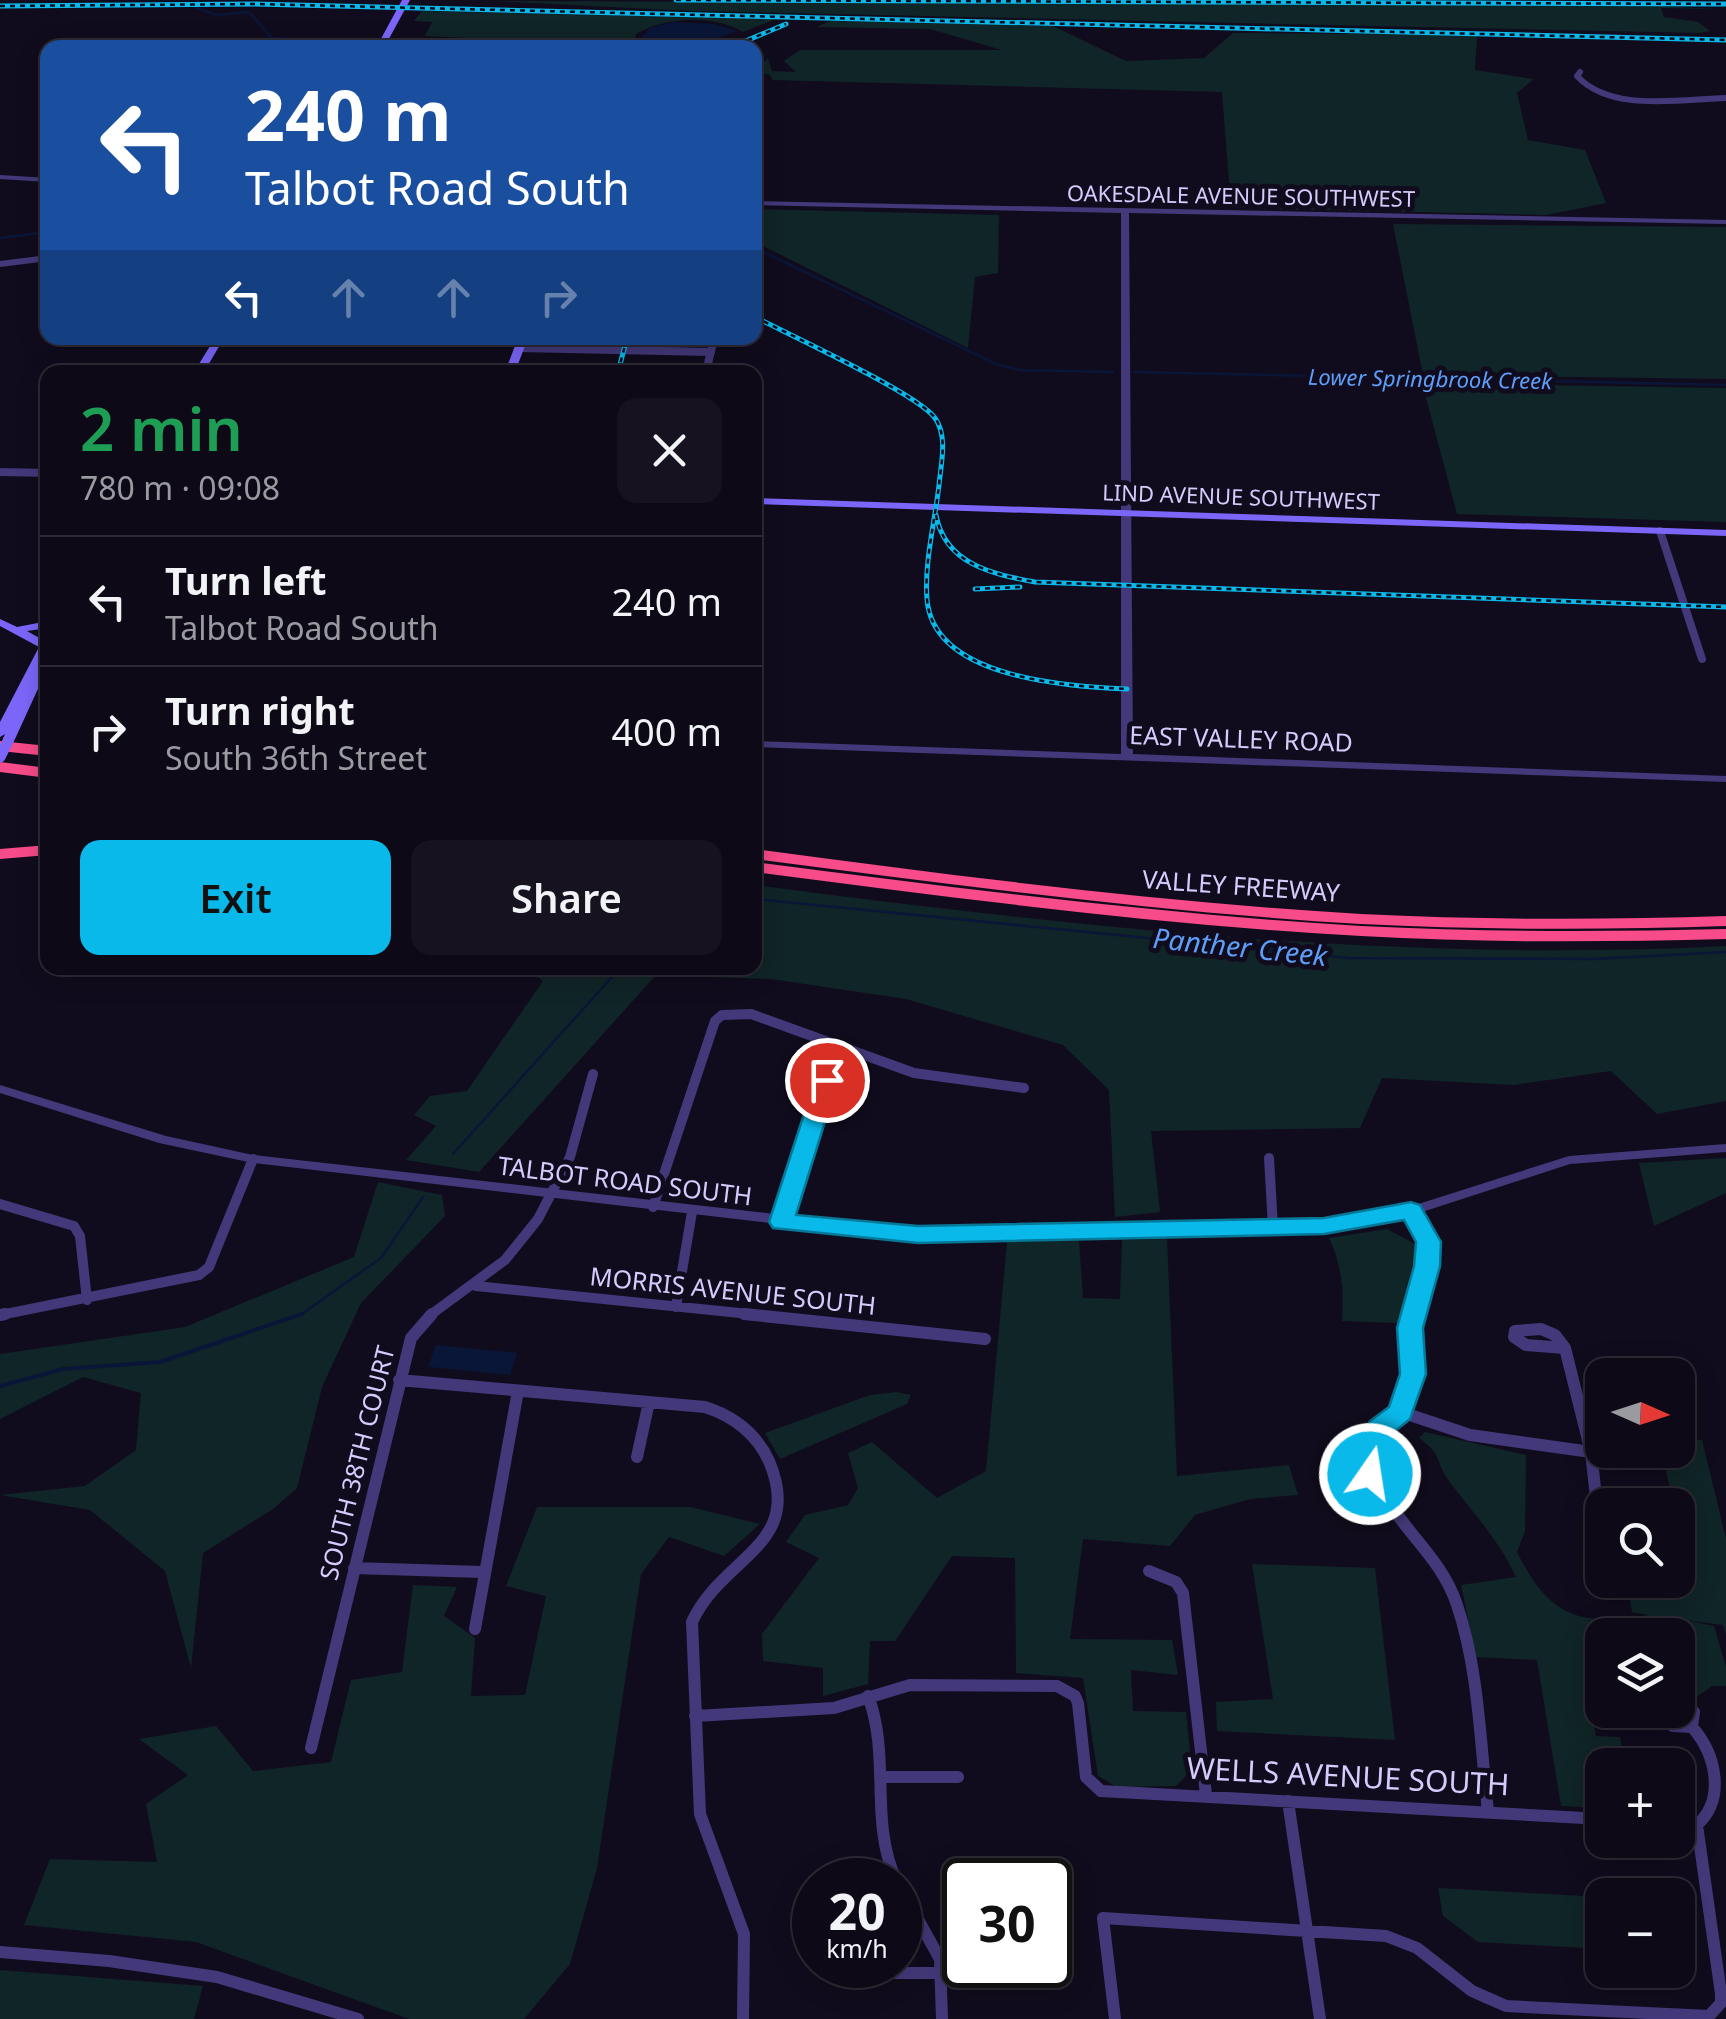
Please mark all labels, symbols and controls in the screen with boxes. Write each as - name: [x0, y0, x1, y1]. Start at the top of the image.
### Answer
- text: 240 m: [245, 66, 452, 162]
- icon: left: [80, 80, 210, 210]
- text: Talbot Road South: [245, 157, 630, 218]
- street label: OAKESDALE AVENUE SOUTHWEST: [1067, 177, 1415, 213]
- icon: left: [216, 270, 271, 325]
- icon: ahead: [321, 270, 376, 325]
- icon: ahead: [426, 270, 481, 325]
- icon: right: [531, 270, 586, 325]
- water label: Lower Springbrook Creek: [1308, 361, 1553, 395]
- text: 2 min: [80, 387, 243, 469]
- button: close: [617, 398, 722, 503]
- text: 780 m · 09:08: [80, 466, 280, 509]
- street label: LIND AVENUE SOUTHWEST: [1102, 476, 1380, 516]
- text: Turn left: [165, 554, 327, 606]
- icon: left: [80, 574, 135, 629]
- text: 240 m: [611, 575, 722, 627]
- text: Talbot Road South: [165, 606, 439, 649]
- text: Turn right: [165, 684, 355, 736]
- icon: right: [80, 704, 135, 759]
- text: 400 m: [611, 705, 722, 757]
- street label: EAST VALLEY ROAD: [1129, 717, 1353, 759]
- text: South 36th Street: [165, 736, 427, 779]
- button: Exit: [80, 840, 391, 955]
- button: Share: [411, 840, 722, 955]
- street label: VALLEY FREEWAY: [1141, 861, 1342, 909]
- water label: Panther Creek: [1151, 918, 1330, 974]
- pin: [785, 1038, 870, 1123]
- icon: arrive: [800, 1053, 855, 1108]
- street label: TALBOT ROAD SOUTH: [496, 1148, 754, 1212]
- street label: MORRIS AVENUE SOUTH: [588, 1258, 878, 1322]
- street label: SOUTH 38TH COURT: [310, 1342, 402, 1584]
- north arrow: [1585, 1358, 1695, 1468]
- map controls: [1585, 1358, 1695, 1988]
- position arrow: [1318, 1422, 1422, 1526]
- button: search: [1585, 1488, 1695, 1598]
- button: layers: [1585, 1618, 1695, 1728]
- street label: WELLS AVENUE SOUTH: [1186, 1747, 1510, 1804]
- button: +: [1585, 1748, 1695, 1858]
- speed limit sign: 30: [942, 1858, 1072, 1988]
- text: 20: [828, 1877, 886, 1945]
- button: −: [1585, 1878, 1695, 1988]
- text: km/h: [826, 1931, 888, 1965]

